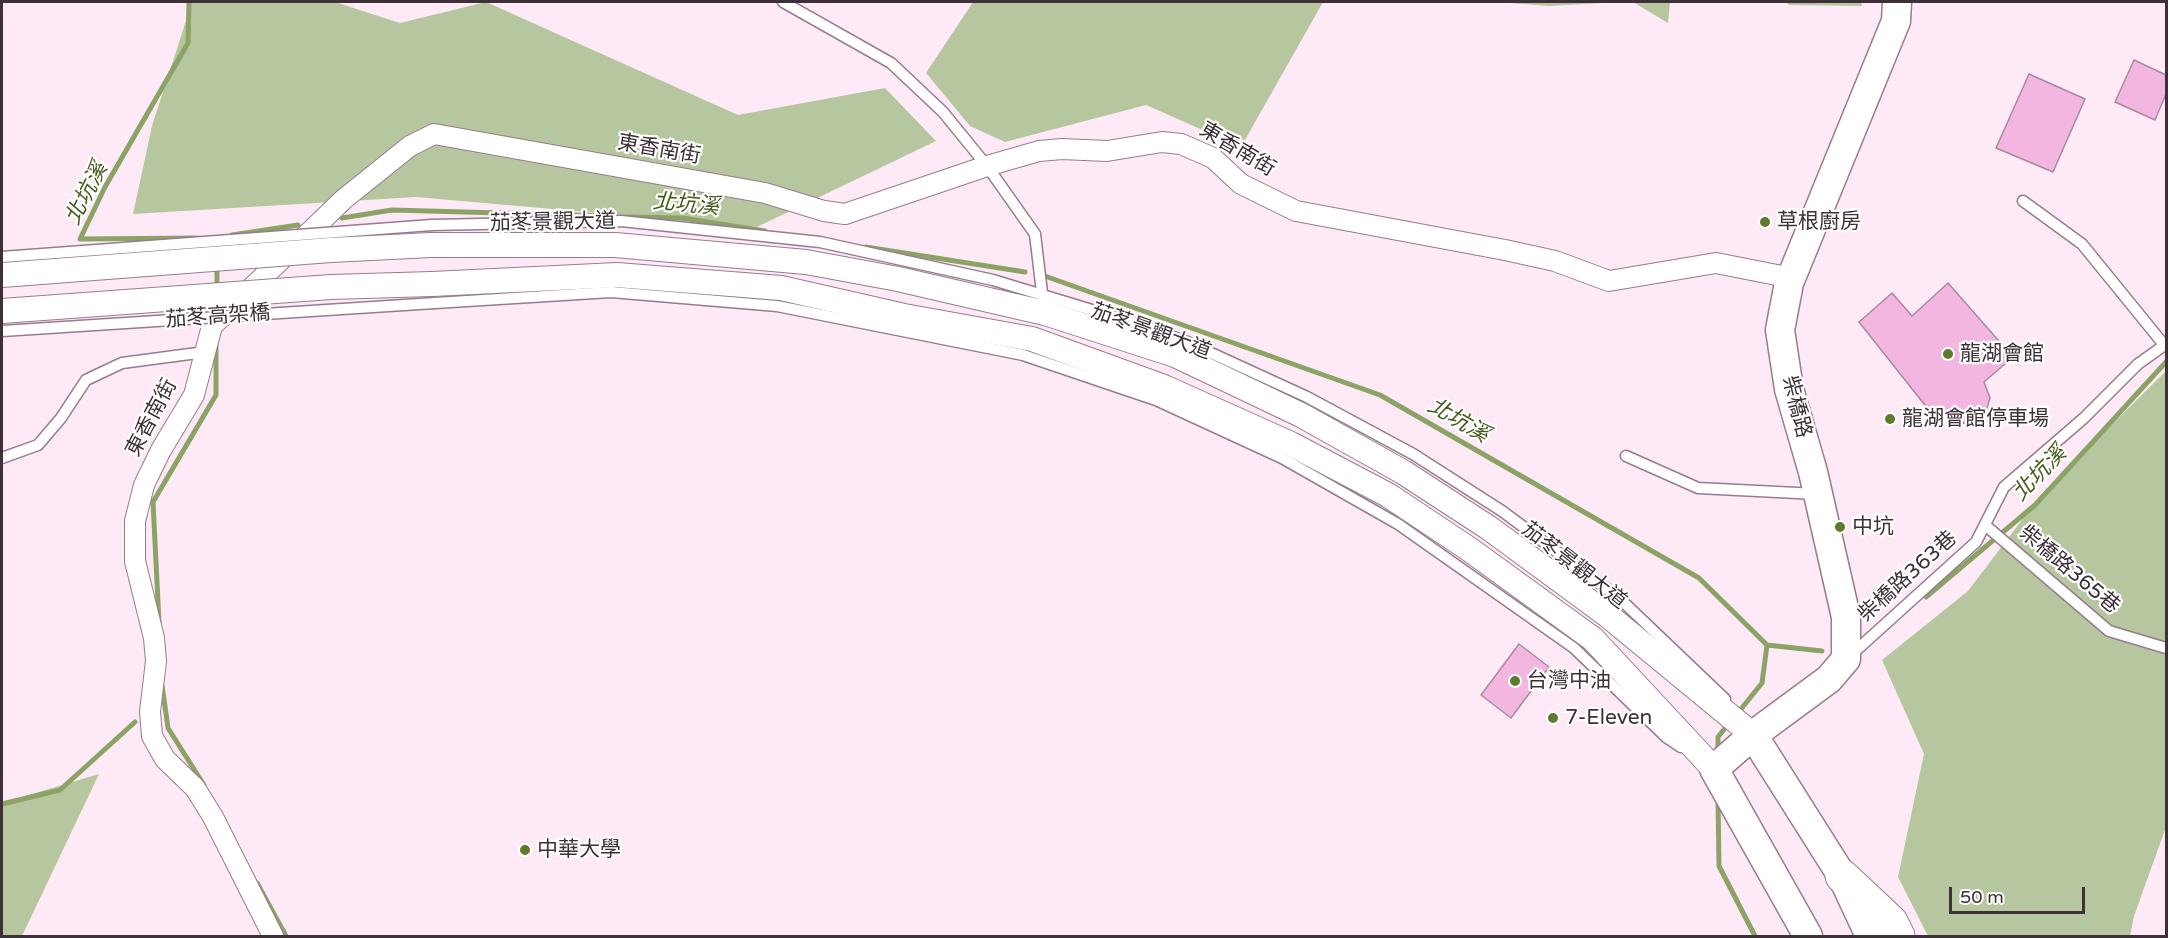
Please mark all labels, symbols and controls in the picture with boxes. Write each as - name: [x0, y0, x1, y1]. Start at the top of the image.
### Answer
- street label: 東香南街: [1195, 118, 1279, 182]
- street label: 東香南街: [615, 130, 703, 170]
- water label: 北坑溪: [60, 159, 114, 229]
- water label: 北坑溪: [652, 189, 720, 221]
- street label: 茄苳景觀大道: [490, 209, 616, 237]
- place label: 草根廚房: [1777, 209, 1861, 235]
- marker: 草根廚房: [1758, 215, 1772, 229]
- street label: 茄苳景觀大道: [1087, 299, 1215, 365]
- street label: 茄苳高架橋: [165, 301, 271, 333]
- place label: 龍湖會館: [1960, 341, 2044, 367]
- marker: 龍湖會館: [1941, 347, 1955, 361]
- street label: 柴橋路: [1776, 373, 1816, 441]
- street label: 東香南街: [121, 375, 183, 461]
- water label: 北坑溪: [1423, 393, 1493, 449]
- place label: 龍湖會館停車場: [1902, 406, 2049, 432]
- marker: 龍湖會館停車場: [1883, 412, 1897, 426]
- water label: 北坑溪: [2008, 441, 2072, 507]
- place label: 中坑: [1852, 514, 1894, 540]
- street label: 茄苳景觀大道: [1517, 517, 1631, 615]
- marker: 中坑: [1833, 520, 1847, 534]
- street label: 柴橋路365巷: [2014, 521, 2124, 619]
- street label: 柴橋路363巷: [1854, 526, 1962, 628]
- place label: 台灣中油: [1527, 668, 1611, 694]
- marker: 台灣中油: [1508, 674, 1522, 688]
- place label: 7-Eleven: [1565, 705, 1652, 731]
- marker: 7-Eleven: [1546, 711, 1560, 725]
- place label: 中華大學: [537, 837, 621, 863]
- marker: 中華大學: [518, 843, 532, 857]
- scale bar: [1952, 875, 2088, 913]
- text: 50 m: [1960, 886, 2004, 908]

